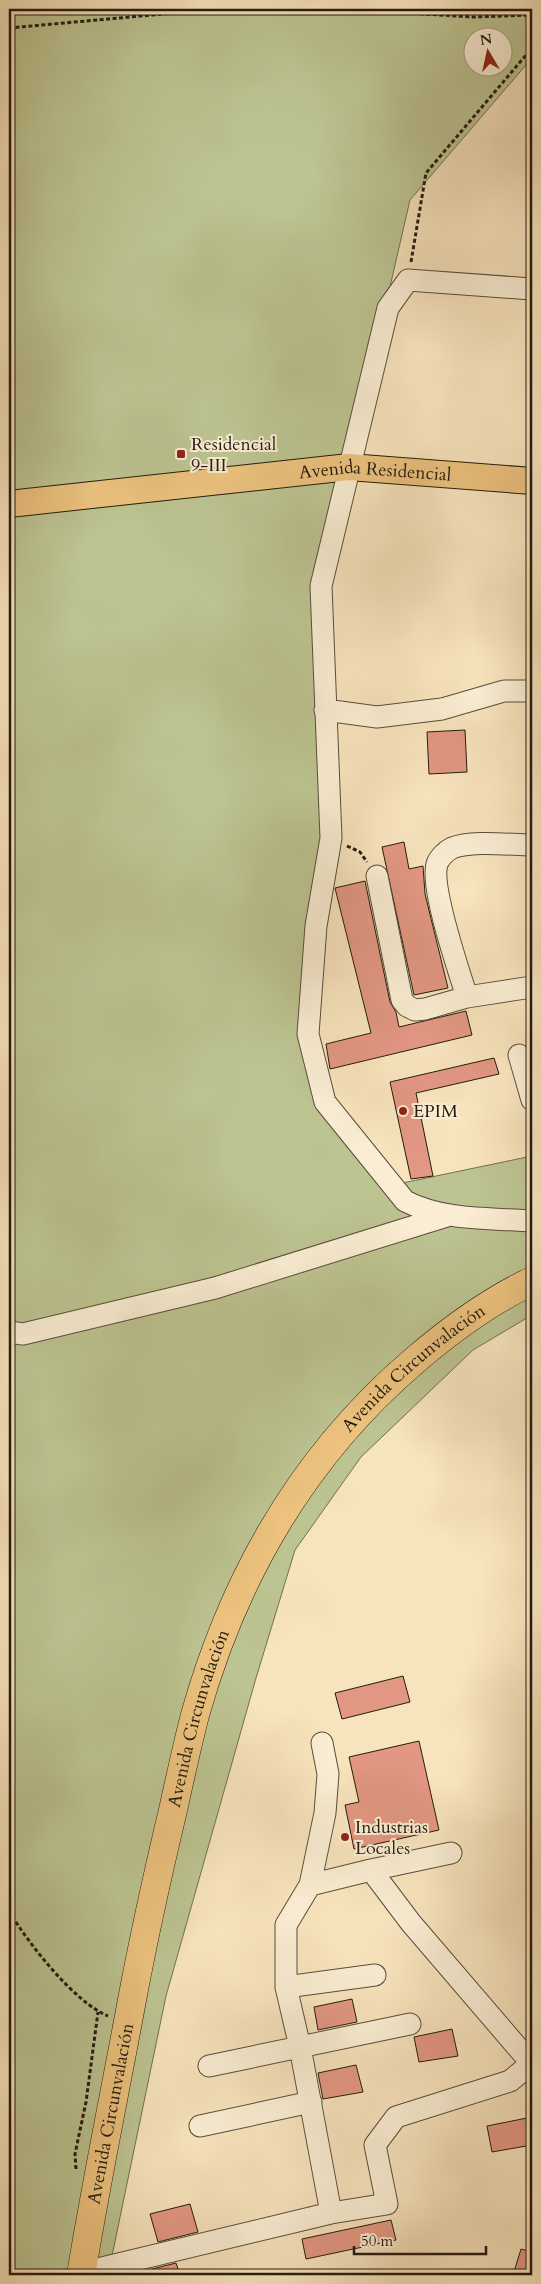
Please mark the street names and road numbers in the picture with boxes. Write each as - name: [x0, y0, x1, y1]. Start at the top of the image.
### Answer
- street label: Avenida Residencial: [297, 454, 453, 487]
- street label: Avenida Circunvalación: [336, 1298, 491, 1438]
- street label: Avenida Circunvalación: [161, 1625, 235, 1810]
- street label: Avenida Circunvalación: [81, 2020, 140, 2206]

